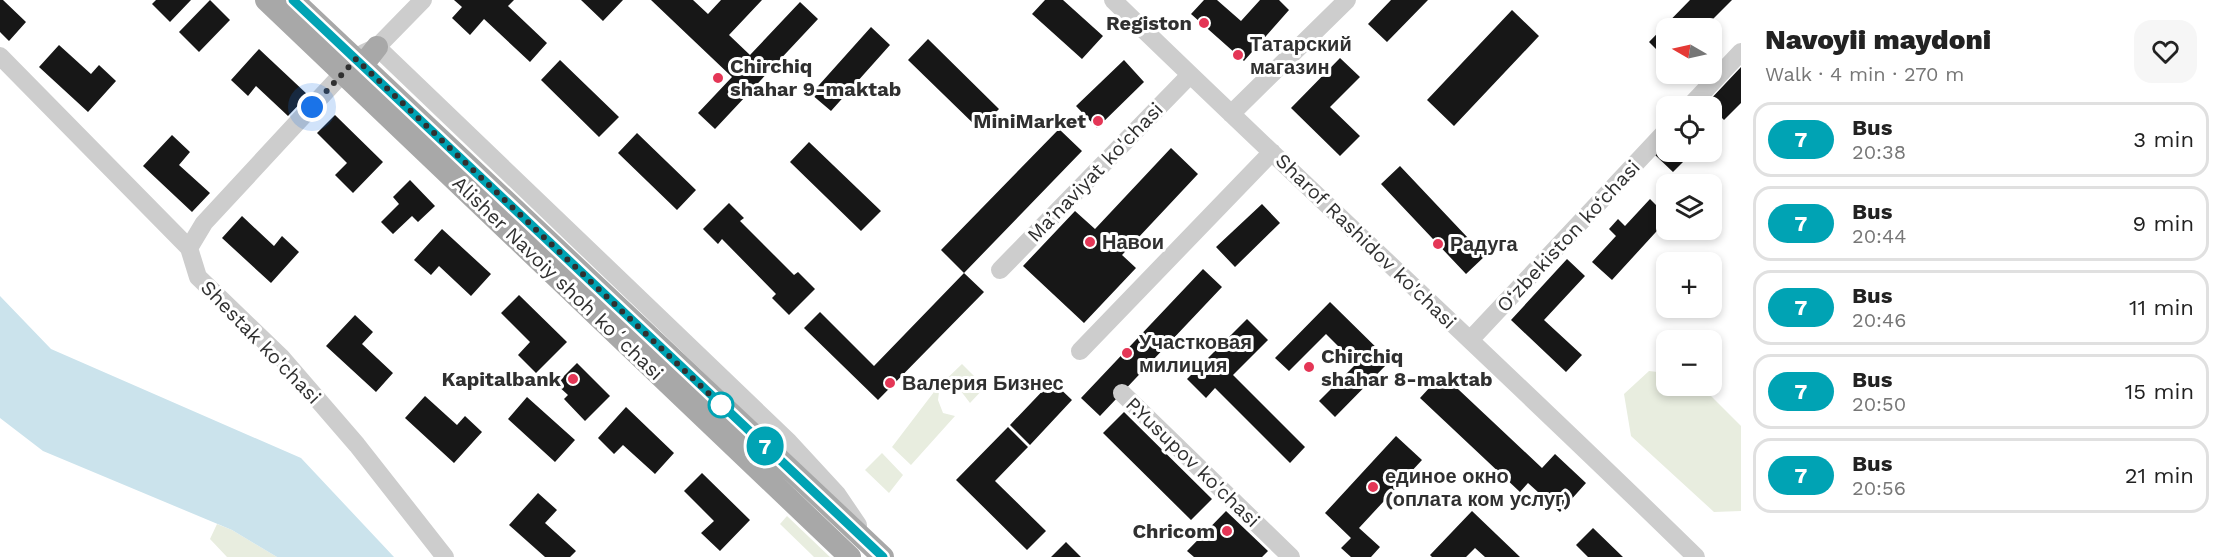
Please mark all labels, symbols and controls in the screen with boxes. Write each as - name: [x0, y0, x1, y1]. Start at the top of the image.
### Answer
- place label: Registon: [1106, 11, 1192, 35]
- marker: Registon: [1197, 16, 1211, 30]
- north arrow: [1656, 18, 1722, 84]
- map controls: [1656, 18, 1722, 396]
- button: heart: [2134, 20, 2197, 83]
- text: Navoyii maydoni: [1765, 23, 1991, 56]
- place label: Татарский магазин: [1250, 32, 1352, 79]
- marker: Татарский магазин: [1231, 48, 1245, 62]
- place label: Chirchiq shahar 9-maktab: [730, 54, 901, 101]
- text: Walk · 4 min · 270 m: [1765, 62, 1964, 86]
- marker: Chirchiq shahar 9-maktab: [711, 71, 725, 85]
- your location: [297, 92, 327, 122]
- button: locate: [1656, 96, 1722, 162]
- street label: Ma’naviyat ko'chasi: [1022, 97, 1168, 247]
- place label: MiniMarket: [973, 109, 1086, 133]
- marker: MiniMarket: [1091, 114, 1105, 128]
- text: Bus: [1852, 115, 1892, 140]
- text: 7: [1795, 127, 1807, 152]
- text: 3 min: [2133, 127, 2194, 152]
- text: 20:38: [1852, 140, 1906, 164]
- street label: Sharof Rashidov ko'chasi: [1271, 148, 1461, 334]
- street label: O‘zbekiston ko‘chasi: [1491, 155, 1645, 317]
- street label: Alisher Navoiy shoh koʻchasi: [448, 171, 668, 385]
- button: layers: [1656, 174, 1722, 240]
- text: Bus: [1852, 199, 1892, 224]
- text: 7: [1795, 211, 1807, 236]
- text: 9 min: [2132, 211, 2194, 236]
- text: 20:44: [1852, 224, 1906, 248]
- place label: Навои: [1102, 230, 1164, 254]
- place label: Радуга: [1450, 232, 1519, 256]
- marker: Навои: [1083, 235, 1097, 249]
- marker: Радуга: [1431, 237, 1445, 251]
- button: +: [1656, 252, 1722, 318]
- street label: Shestak ko'chasi: [196, 275, 326, 409]
- text: Bus: [1852, 283, 1892, 308]
- text: 7: [1795, 295, 1807, 320]
- text: 11 min: [2129, 295, 2194, 320]
- text: 20:46: [1852, 308, 1906, 332]
- place label: Участковая милиция: [1139, 330, 1252, 377]
- button: −: [1656, 330, 1722, 396]
- place label: Chirchiq shahar 8-maktab: [1321, 344, 1493, 391]
- marker: Участковая милиция: [1120, 346, 1134, 360]
- marker: Chirchiq shahar 8-maktab: [1302, 360, 1316, 374]
- place label: Kapitalbank: [441, 367, 562, 391]
- text: Bus: [1852, 367, 1892, 392]
- place label: Валерия Бизнес: [902, 371, 1064, 395]
- marker: Kapitalbank: [566, 372, 580, 386]
- marker: Валерия Бизнес: [883, 376, 897, 390]
- text: 7: [1795, 379, 1807, 404]
- text: 15 min: [2125, 379, 2194, 404]
- unlabelled marker: [708, 392, 734, 418]
- street label: P.Yusupov ko'chasi: [1121, 392, 1265, 532]
- text: 20:50: [1852, 392, 1906, 416]
- line badge: 7: [746, 426, 784, 466]
- text: 7: [759, 434, 771, 459]
- text: Bus: [1852, 451, 1892, 476]
- text: 7: [1795, 463, 1807, 488]
- text: 21 min: [2125, 463, 2194, 488]
- place label: единое окно (оплата ком услуг): [1385, 464, 1571, 511]
- text: 20:56: [1852, 476, 1906, 500]
- marker: единое окно (оплата ком услуг): [1366, 480, 1380, 494]
- place label: Chricom: [1132, 519, 1215, 543]
- marker: Chricom: [1220, 524, 1234, 538]

